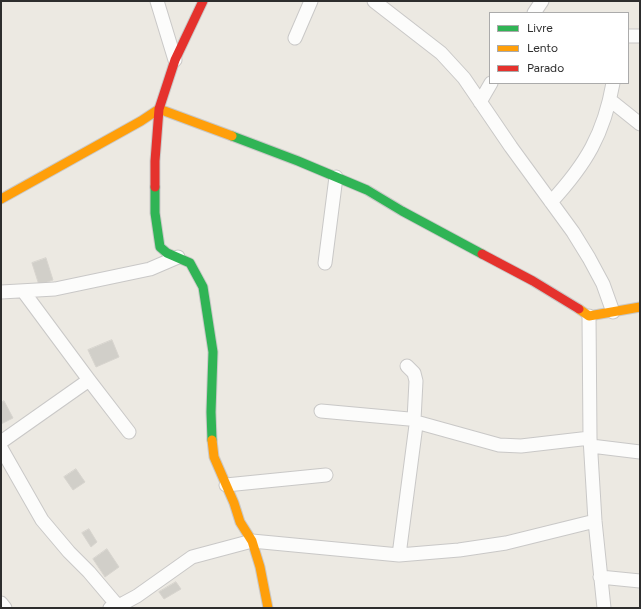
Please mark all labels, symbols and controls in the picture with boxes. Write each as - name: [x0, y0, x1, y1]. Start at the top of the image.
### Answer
- legend: [489, 12, 629, 84]
- text: Livre: [527, 21, 553, 35]
- text: Lento: [527, 41, 558, 55]
- text: Parado: [527, 61, 564, 75]

